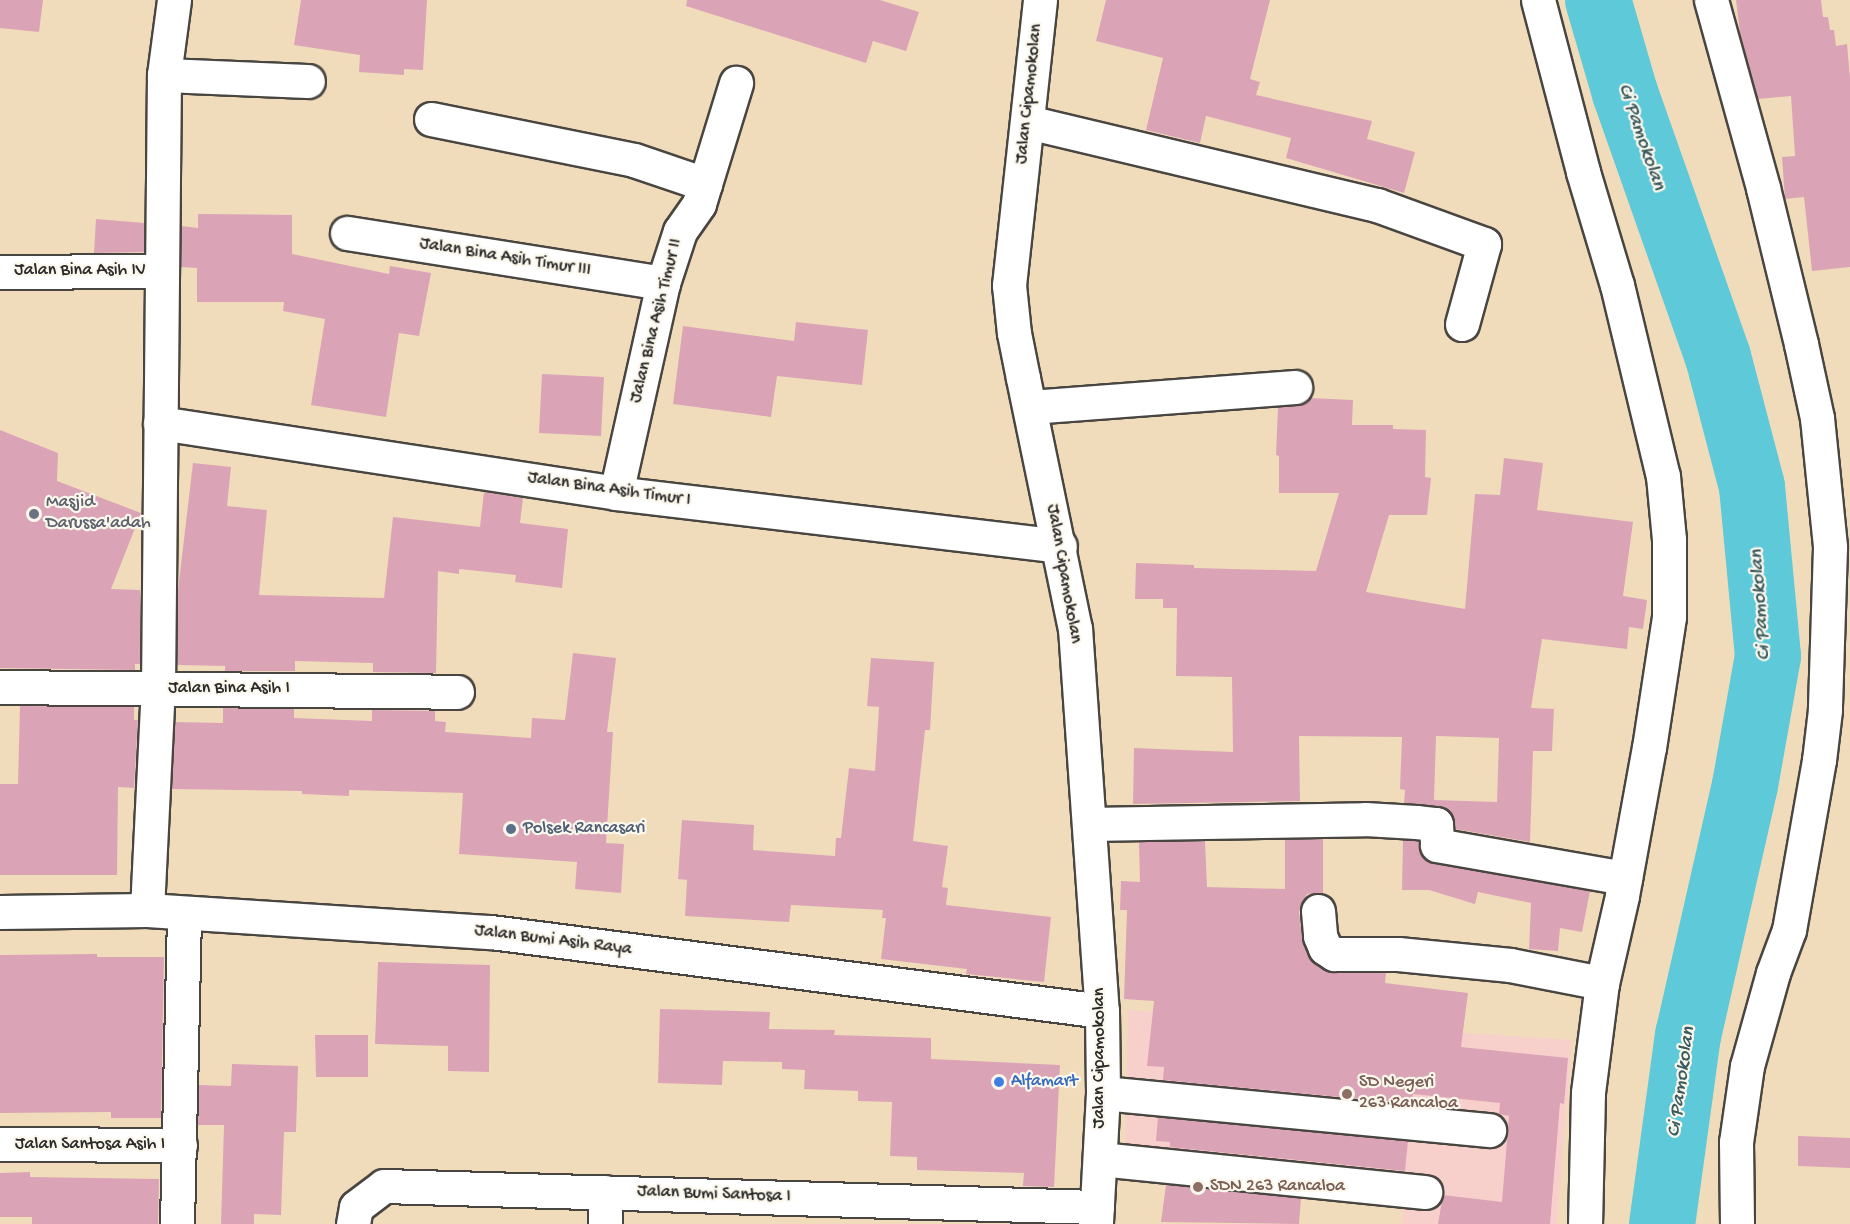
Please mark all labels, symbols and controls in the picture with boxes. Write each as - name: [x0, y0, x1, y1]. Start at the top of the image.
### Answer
- street label: Jalan Cipamokolan: [1012, 23, 1048, 165]
- water label: Ci Pamokolan: [1612, 81, 1670, 193]
- street label: Jalan Bina Asih Timur III: [418, 234, 592, 282]
- street label: Jalan Bina Asih Timur II: [626, 237, 688, 405]
- street label: Jalan Bina Asih IV: [14, 260, 146, 282]
- street label: Jalan Bina Asih Timur I: [526, 468, 692, 512]
- place label: Masjid Darussa'adah: [46, 493, 151, 536]
- street label: Jalan Cipamokolan: [1040, 503, 1086, 645]
- marker: Masjid Darussa'adah: [27, 507, 41, 521]
- water label: Ci Pamokolan: [1745, 549, 1777, 661]
- street label: Jalan Bina Asih I: [168, 678, 290, 700]
- place label: Polsek Rancasari: [523, 818, 645, 840]
- marker: Polsek Rancasari: [504, 822, 518, 836]
- street label: Jalan Bumi Asih Raya: [473, 921, 633, 961]
- street label: Jalan Cipamokolan: [1089, 988, 1111, 1128]
- water label: Ci Pamokolan: [1662, 1025, 1702, 1139]
- place label: Alfamart: [1011, 1071, 1078, 1093]
- place label: SD Negeri 263 Rancaloa: [1359, 1073, 1458, 1116]
- marker: Alfamart: [992, 1075, 1006, 1089]
- marker: SD Negeri 263 Rancaloa: [1340, 1087, 1354, 1101]
- street label: Jalan Santosa Asih I: [15, 1134, 165, 1156]
- place label: SDN 263 Rancaloa: [1210, 1176, 1345, 1198]
- marker: SDN 263 Rancaloa: [1191, 1180, 1205, 1194]
- street label: Jalan Bumi Santosa I: [637, 1182, 791, 1208]

